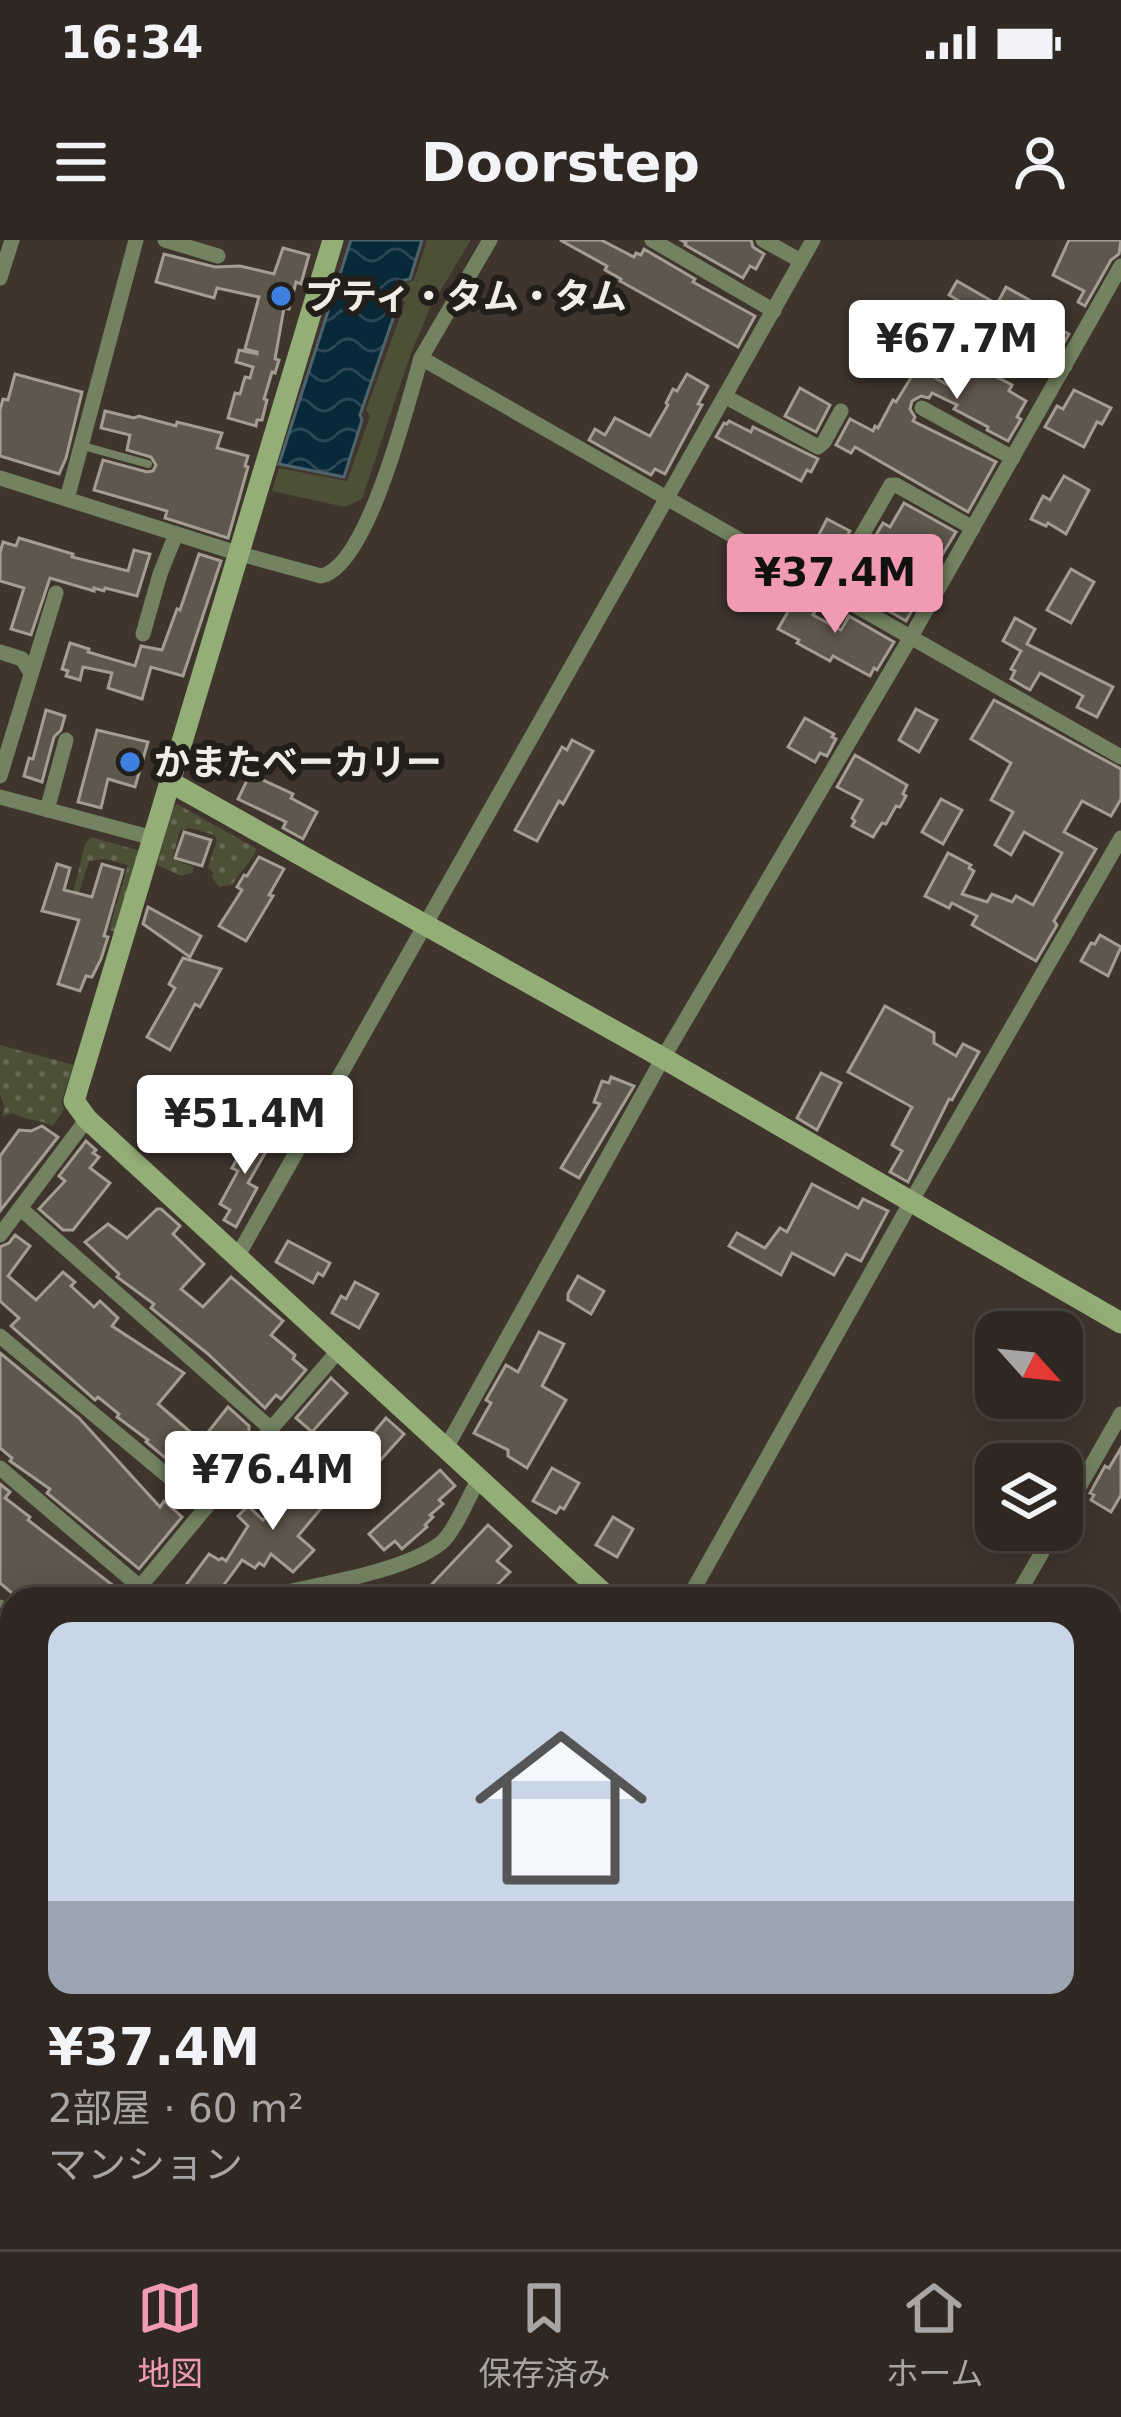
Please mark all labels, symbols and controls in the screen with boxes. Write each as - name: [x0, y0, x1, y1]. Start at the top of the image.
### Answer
- text: 16:34: [60, 16, 203, 69]
- icon: menu: [48, 129, 114, 195]
- icon: person: [1007, 129, 1073, 195]
- text: Doorstep: [421, 131, 700, 194]
- place label: プティ・タム・タム: [305, 276, 627, 317]
- marker: プティ・タム・タム: [268, 283, 294, 309]
- pin: ¥67.7M: [859, 300, 1055, 402]
- text: ¥67.7M: [876, 316, 1038, 361]
- pin: ¥37.4M: [737, 534, 933, 636]
- text: ¥37.4M: [754, 550, 916, 595]
- place label: かまたベーカリー: [154, 742, 442, 783]
- marker: かまたベーカリー: [117, 749, 143, 775]
- pin: ¥51.4M: [147, 1075, 343, 1177]
- text: ¥51.4M: [164, 1091, 326, 1136]
- north arrow: [975, 1311, 1083, 1419]
- map controls: [975, 1311, 1083, 1551]
- pin: ¥76.4M: [175, 1431, 371, 1533]
- button: layers: [975, 1443, 1083, 1551]
- text: ¥76.4M: [192, 1447, 354, 1492]
- icon: home: [453, 1700, 669, 1916]
- text: ¥37.4M: [48, 2018, 260, 2077]
- text: 2部屋 · 60 m²: [48, 2086, 304, 2131]
- text: マンション: [48, 2142, 243, 2187]
- tab: 地図: [137, 2275, 203, 2395]
- tab: 保存済み: [478, 2275, 610, 2395]
- tab: ホーム: [885, 2275, 983, 2395]

